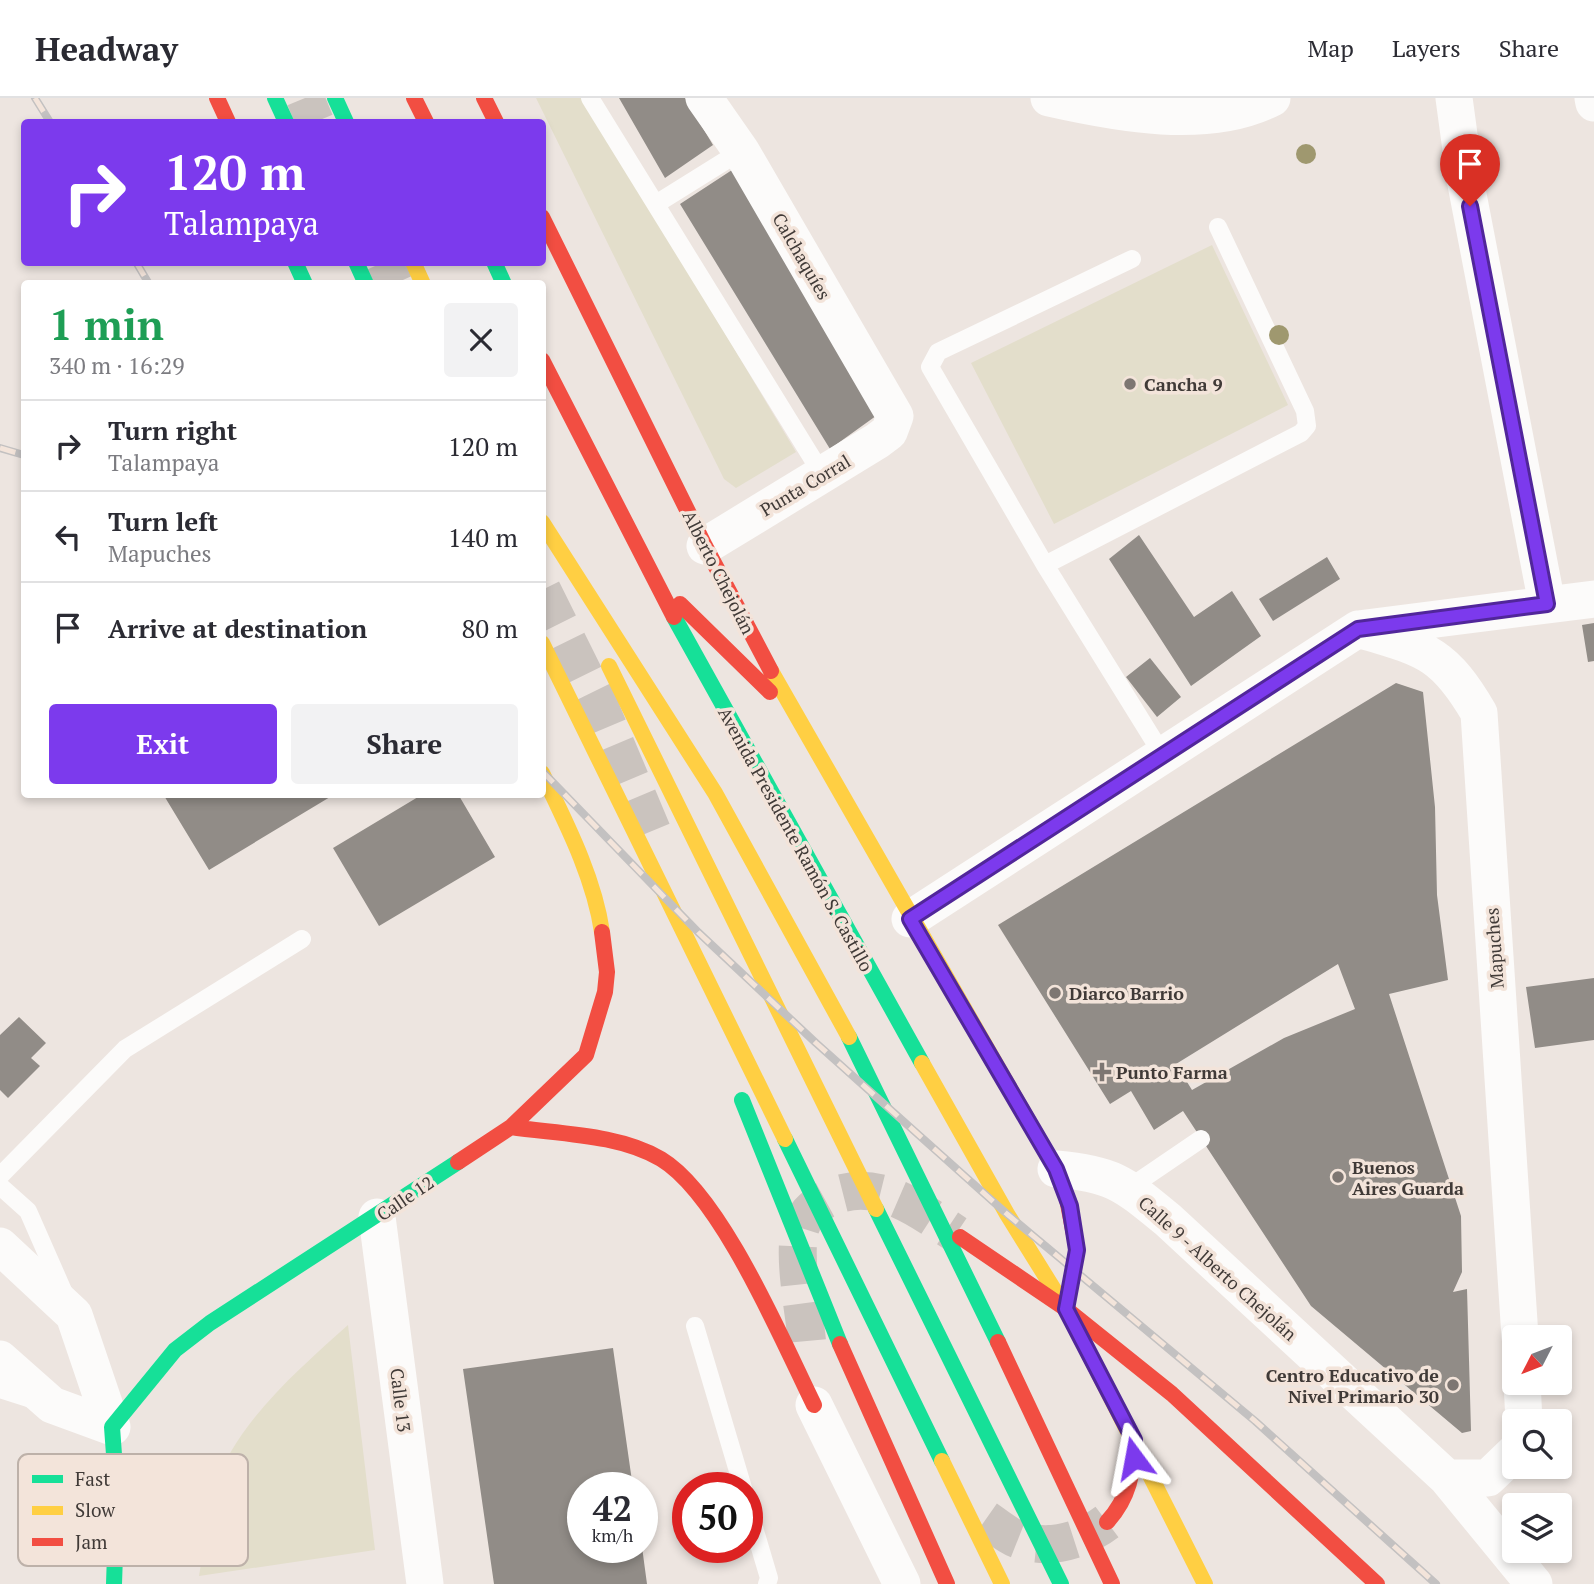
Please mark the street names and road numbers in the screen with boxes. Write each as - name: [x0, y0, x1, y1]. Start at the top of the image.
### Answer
- street label: Calchaquíes: [767, 208, 837, 304]
- street label: Punta Corral: [755, 449, 855, 521]
- street label: Alberto Chejolán: [677, 506, 761, 638]
- street label: Avenida Presidente Ramón S. Castillo: [713, 702, 879, 976]
- street label: Mapuches: [1479, 907, 1509, 989]
- street label: Calle 12: [372, 1170, 438, 1226]
- street label: Calle 9 - Alberto Chejolán: [1134, 1190, 1303, 1346]
- street label: Calle 13: [385, 1367, 417, 1433]

